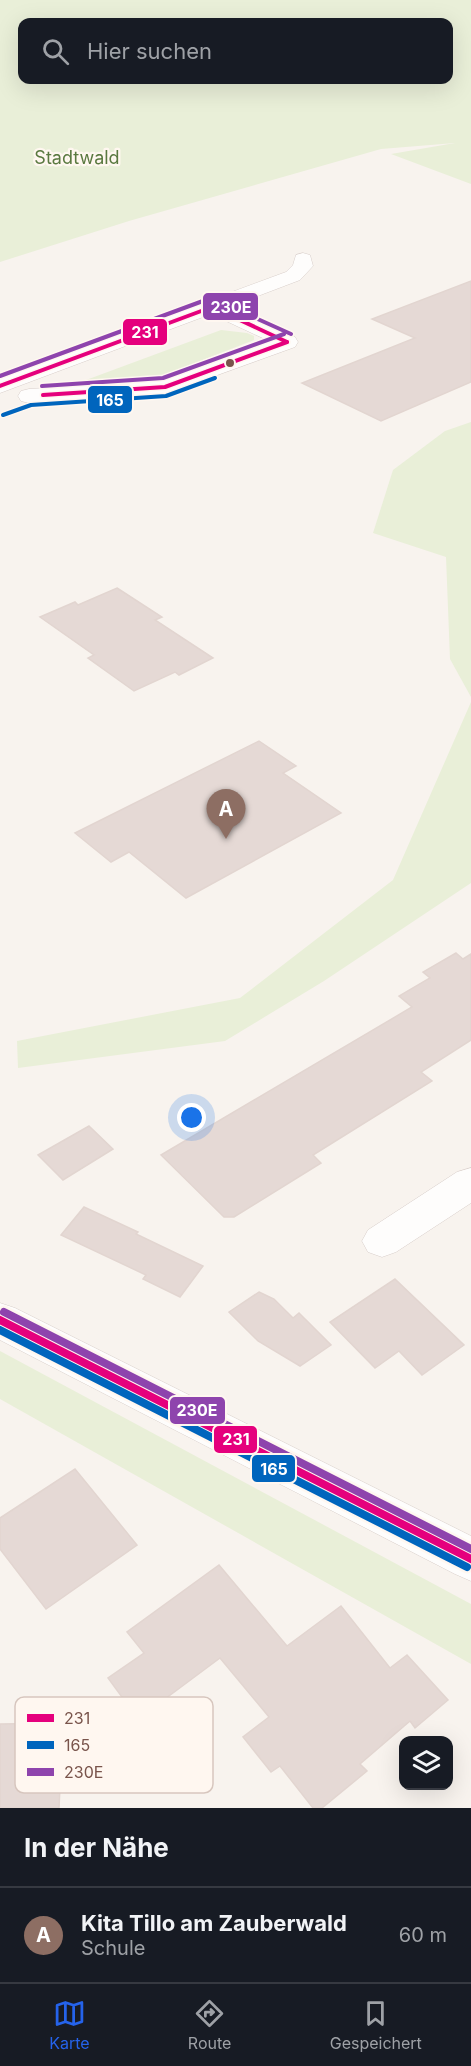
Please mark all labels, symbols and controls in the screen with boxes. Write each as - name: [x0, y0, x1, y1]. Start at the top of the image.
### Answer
- search box: [18, 18, 453, 84]
- icon: search: [39, 35, 72, 68]
- text: Hier suchen: [87, 38, 212, 64]
- park label: Stadtwald: [34, 147, 120, 168]
- line badge: 230E: [202, 292, 259, 321]
- text: 230E: [211, 297, 251, 317]
- line badge: 231: [122, 318, 168, 346]
- text: 231: [131, 322, 159, 342]
- unlabelled marker: [224, 357, 236, 369]
- line badge: 165: [87, 385, 133, 414]
- text: 165: [96, 390, 124, 410]
- pin: A: [206, 790, 246, 839]
- your location: [177, 1103, 206, 1132]
- line badge: 230E: [169, 1396, 226, 1425]
- text: 230E: [177, 1400, 217, 1420]
- line badge: 231: [213, 1425, 258, 1454]
- text: 231: [222, 1429, 250, 1449]
- line badge: 165: [251, 1454, 296, 1483]
- text: 165: [260, 1459, 288, 1479]
- legend: [15, 1697, 213, 1793]
- text: 231: [64, 1708, 90, 1728]
- text: 165: [64, 1735, 90, 1755]
- map controls: [399, 1736, 453, 1790]
- button: layers: [399, 1736, 453, 1790]
- text: 230E: [64, 1762, 103, 1782]
- text: In der Nähe: [24, 1832, 169, 1863]
- text: Kita Tillo am Zauberwald: [81, 1910, 347, 1936]
- text: A: [36, 1923, 51, 1947]
- text: 60 m: [399, 1923, 447, 1947]
- text: Schule: [81, 1936, 145, 1960]
- tab: Karte: [49, 1997, 90, 2053]
- tab: Route: [188, 1997, 231, 2053]
- tab: Gespeichert: [330, 1997, 422, 2053]

